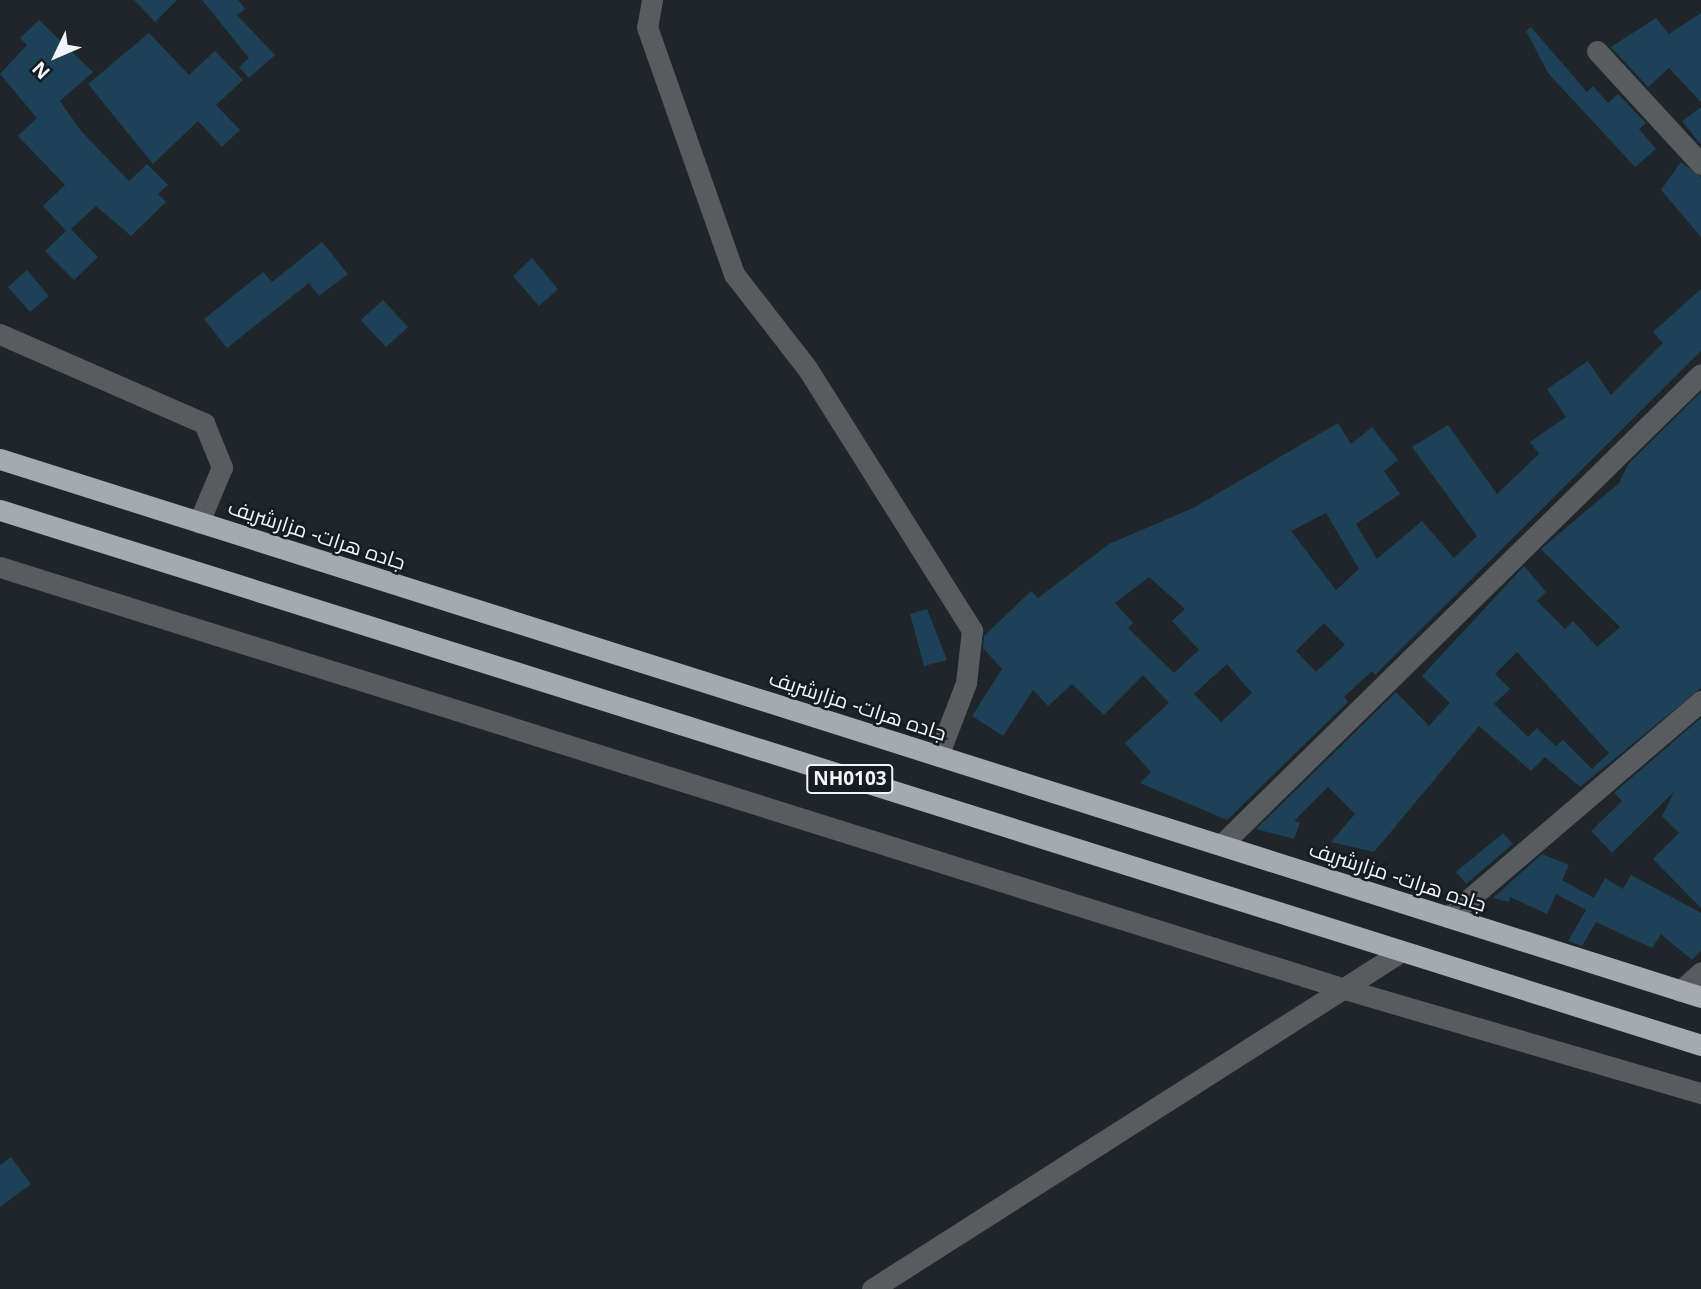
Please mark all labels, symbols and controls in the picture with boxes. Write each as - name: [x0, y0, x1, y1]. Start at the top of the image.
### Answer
- north arrow: [21, 21, 91, 91]
- text: N: [26, 56, 56, 85]
- street label: جاده هرات- مزارشریف: [225, 493, 409, 575]
- street label: جاده هرات- مزارشریف: [766, 664, 950, 746]
- road number: NH0103: [806, 764, 894, 794]
- street label: جاده هرات- مزارشریف: [1306, 835, 1490, 917]

